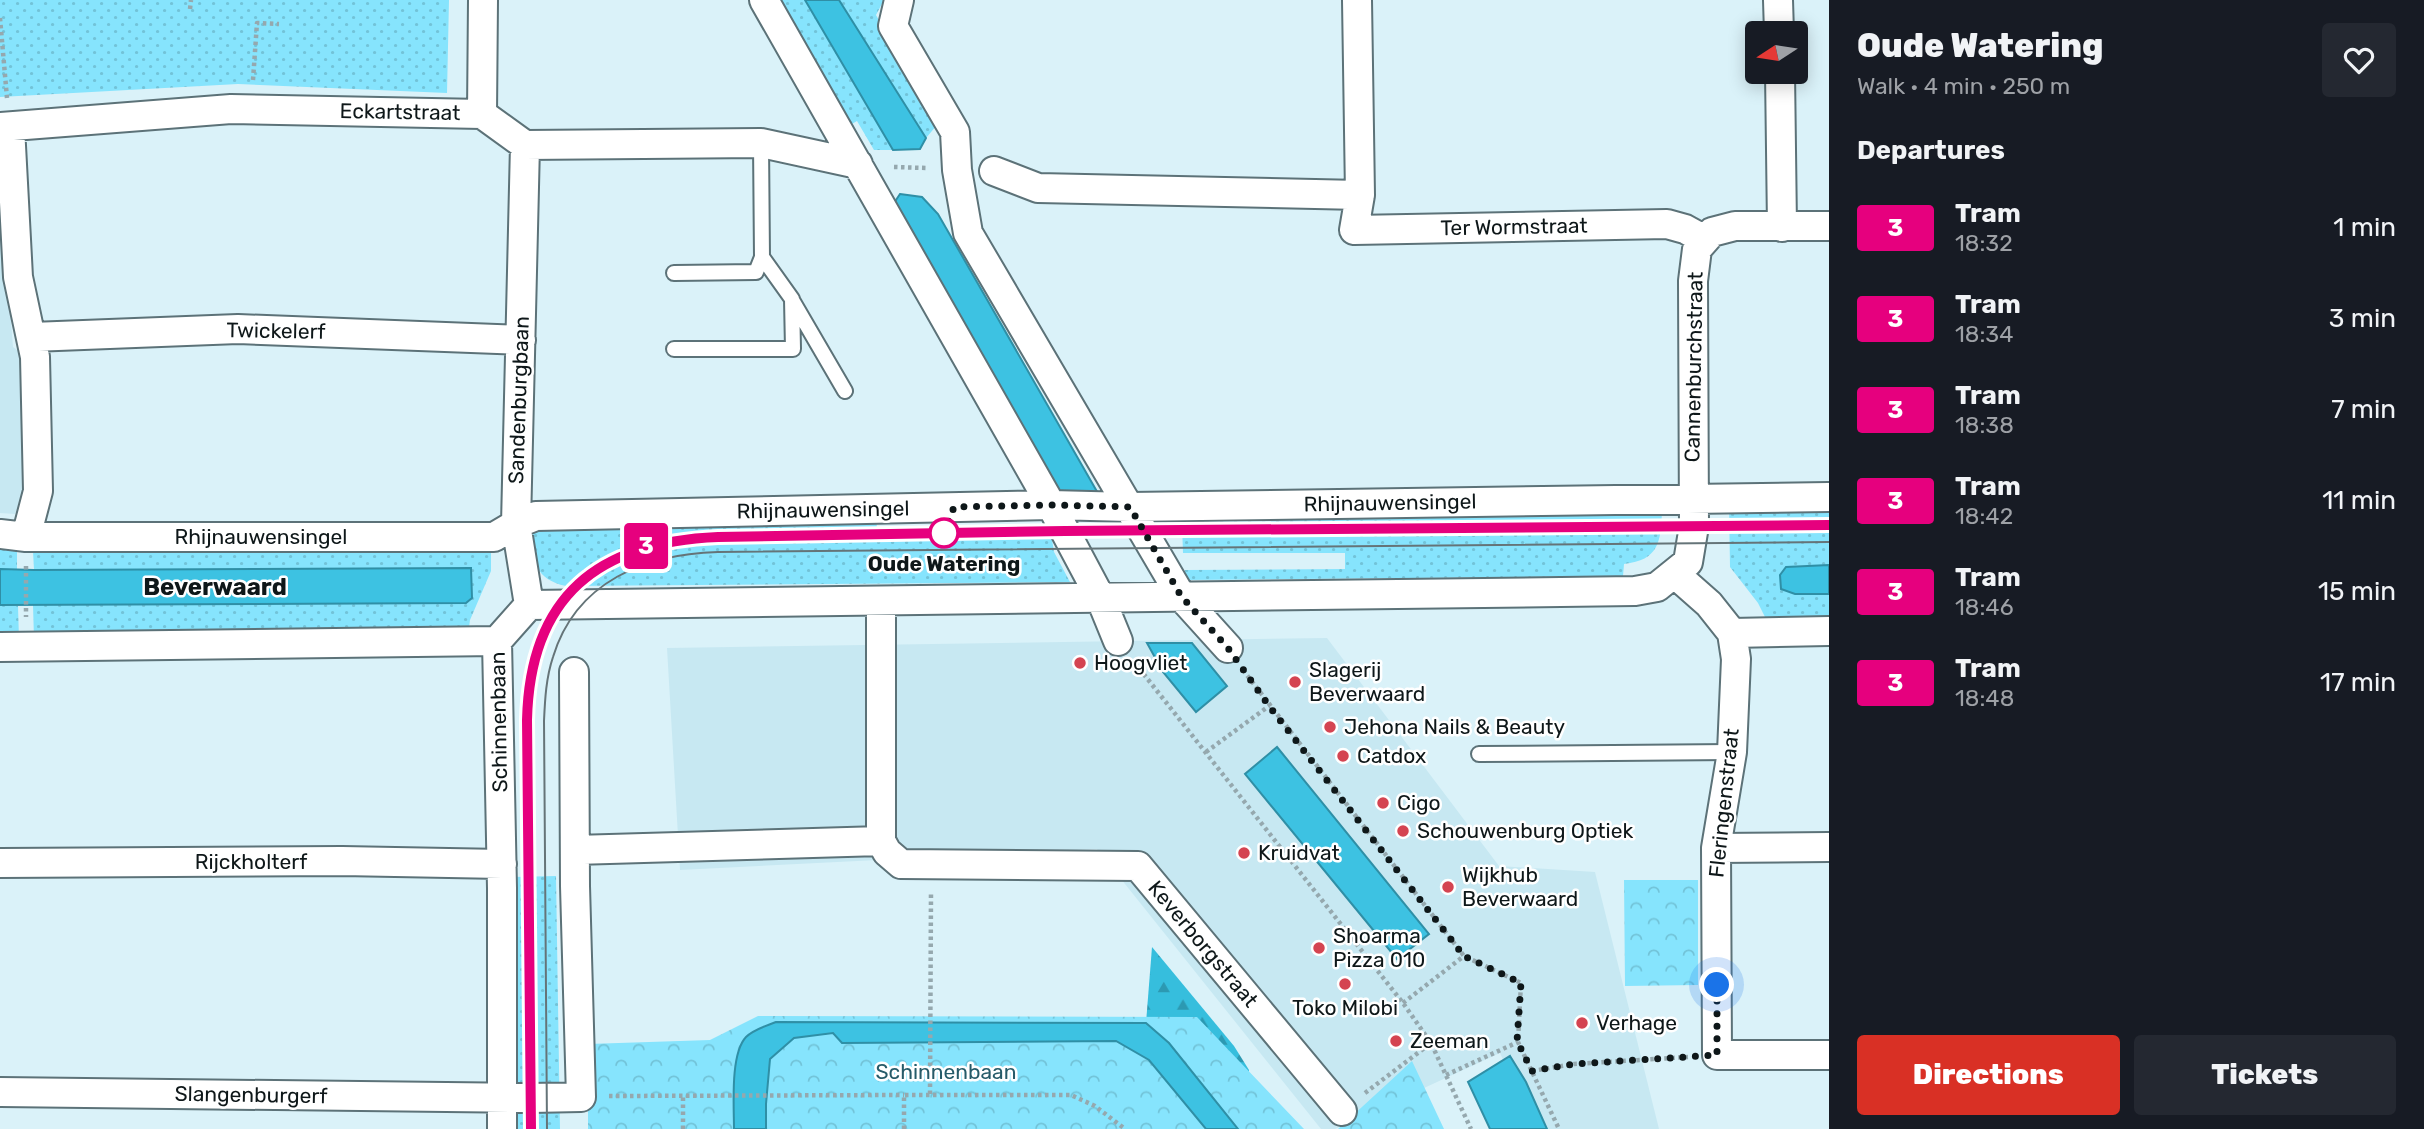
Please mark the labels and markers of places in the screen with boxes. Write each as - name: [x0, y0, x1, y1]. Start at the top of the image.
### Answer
- marker: Oude Watering: [929, 518, 959, 548]
- place label: Oude Watering: [868, 551, 1020, 576]
- place label: Hoogvliet: [1094, 650, 1187, 675]
- marker: Hoogvliet: [1072, 655, 1088, 671]
- place label: Slagerij Beverwaard: [1309, 657, 1425, 706]
- marker: Slagerij Beverwaard: [1287, 674, 1303, 690]
- place label: Jehona Nails & Beauty: [1344, 714, 1566, 739]
- marker: Jehona Nails & Beauty: [1322, 719, 1338, 735]
- place label: Catdox: [1357, 743, 1426, 768]
- marker: Catdox: [1335, 748, 1351, 764]
- place label: Cigo: [1397, 790, 1441, 815]
- marker: Cigo: [1375, 795, 1391, 811]
- place label: Schouwenburg Optiek: [1417, 818, 1633, 843]
- marker: Schouwenburg Optiek: [1395, 823, 1411, 839]
- place label: Kruidvat: [1258, 840, 1340, 865]
- marker: Kruidvat: [1236, 845, 1252, 861]
- place label: Wijkhub Beverwaard: [1462, 862, 1578, 911]
- marker: Wijkhub Beverwaard: [1440, 879, 1456, 895]
- place label: Shoarma Pizza 010: [1333, 923, 1425, 972]
- marker: Shoarma Pizza 010: [1311, 940, 1327, 956]
- marker: Toko Milobi: [1337, 976, 1353, 992]
- place label: Toko Milobi: [1292, 995, 1398, 1020]
- place label: Verhage: [1596, 1010, 1677, 1035]
- marker: Verhage: [1574, 1015, 1590, 1031]
- place label: Zeeman: [1410, 1028, 1489, 1053]
- marker: Zeeman: [1388, 1033, 1404, 1049]

